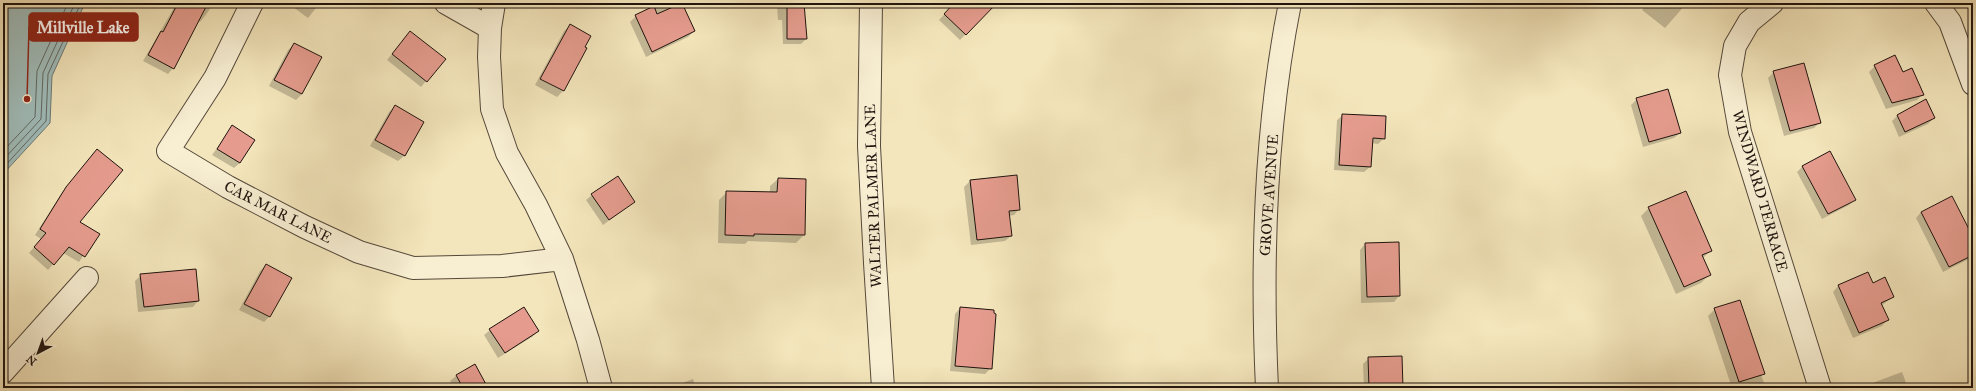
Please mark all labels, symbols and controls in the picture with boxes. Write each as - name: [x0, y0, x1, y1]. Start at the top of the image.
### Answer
- callout: Millville Lake: [29, 13, 138, 41]
- text: Millville Lake: [37, 18, 130, 37]
- street label: WALTER PALMER LANE: [861, 104, 885, 288]
- street label: WINDWARD TERRACE: [1728, 108, 1792, 274]
- street label: GROVE AVENUE: [1256, 133, 1282, 257]
- street label: CAR MAR LANE: [221, 177, 335, 247]
- north arrow: [18, 333, 58, 373]
- text: N: [23, 352, 40, 368]

